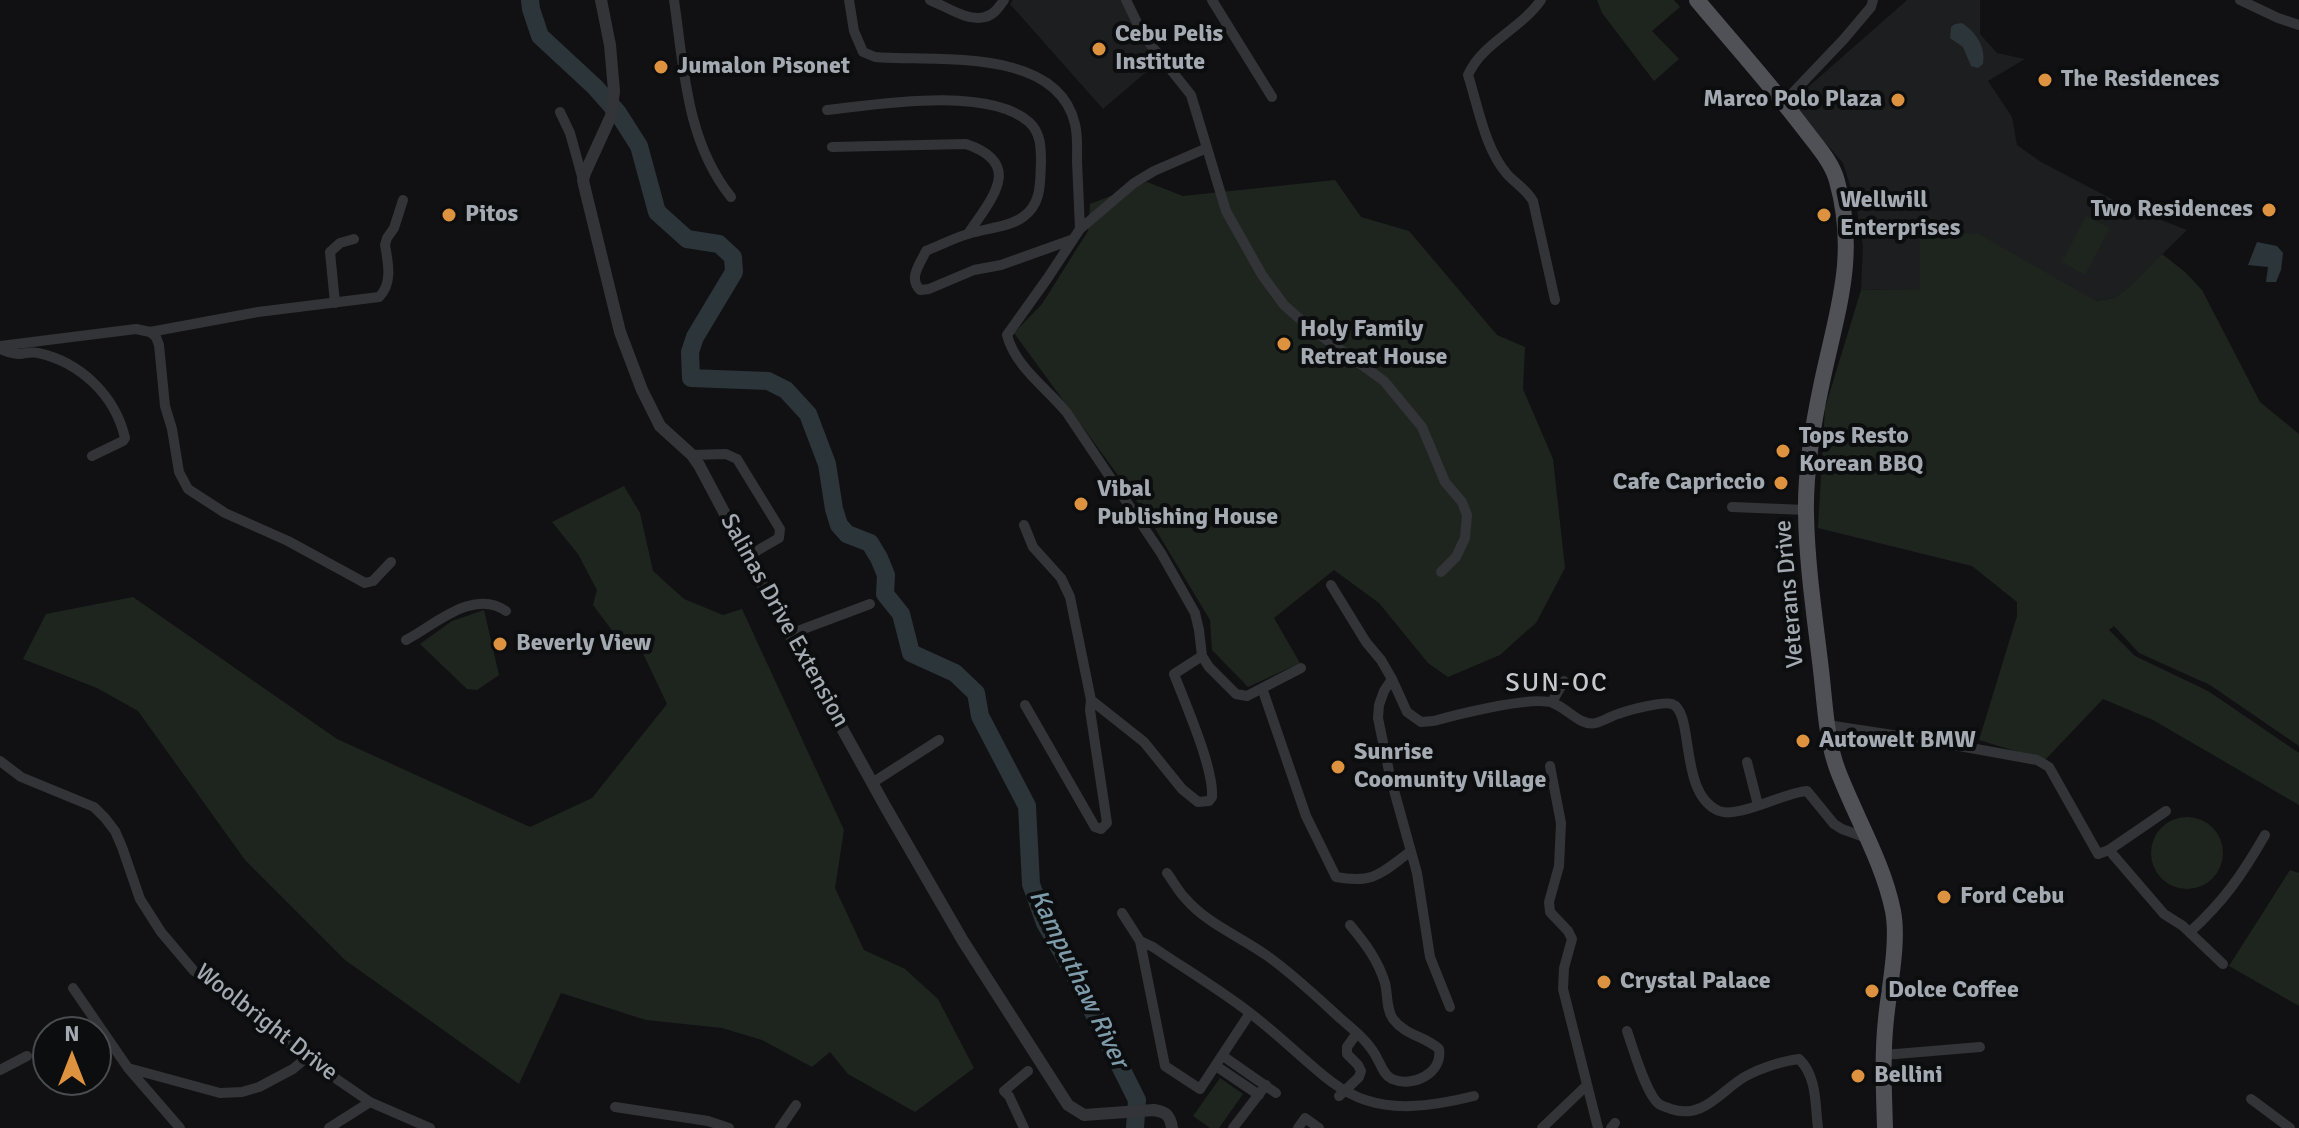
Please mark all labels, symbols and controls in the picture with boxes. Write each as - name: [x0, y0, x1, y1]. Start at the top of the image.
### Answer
- place label: Cebu Pelis Institute: [1115, 21, 1223, 77]
- marker: Cebu Pelis Institute: [1090, 40, 1108, 58]
- place label: Jumalon Pisonet: [677, 53, 850, 81]
- marker: Jumalon Pisonet: [652, 58, 670, 76]
- place label: The Residences: [2061, 66, 2219, 94]
- marker: The Residences: [2036, 71, 2054, 89]
- place label: Marco Polo Plaza: [1703, 86, 1882, 114]
- marker: Marco Polo Plaza: [1889, 91, 1907, 109]
- place label: Wellwill Enterprises: [1840, 187, 1960, 243]
- place label: Two Residences: [2091, 196, 2253, 224]
- place label: Pitos: [465, 201, 518, 229]
- marker: Two Residences: [2260, 201, 2278, 219]
- marker: Pitos: [440, 206, 458, 224]
- marker: Wellwill Enterprises: [1815, 206, 1833, 224]
- place label: Holy Family Retreat House: [1300, 316, 1448, 372]
- marker: Holy Family Retreat House: [1275, 335, 1293, 353]
- place label: Tops Resto Korean BBQ: [1799, 423, 1923, 479]
- marker: Tops Resto Korean BBQ: [1774, 442, 1792, 460]
- place label: Cafe Capriccio: [1613, 469, 1765, 497]
- marker: Cafe Capriccio: [1772, 474, 1790, 492]
- place label: Vibal Publishing House: [1097, 476, 1278, 532]
- marker: Vibal Publishing House: [1072, 495, 1090, 513]
- street label: Salinas Drive Extension: [713, 509, 855, 733]
- street label: Veterans Drive: [1769, 519, 1811, 669]
- place label: Beverly View: [516, 630, 651, 658]
- marker: Beverly View: [491, 635, 509, 653]
- district label: SUN-OC: [1505, 668, 1609, 700]
- place label: Autowelt BMW: [1819, 727, 1976, 755]
- marker: Autowelt BMW: [1794, 732, 1812, 750]
- place label: Sunrise Coomunity Village: [1354, 739, 1546, 795]
- marker: Sunrise Coomunity Village: [1329, 758, 1347, 776]
- place label: Ford Cebu: [1960, 883, 2064, 911]
- water label: Kamputhaw River: [1021, 885, 1135, 1073]
- marker: Ford Cebu: [1935, 888, 1953, 906]
- street label: Woolbright Drive: [189, 958, 343, 1088]
- place label: Crystal Palace: [1620, 968, 1771, 996]
- marker: Crystal Palace: [1595, 973, 1613, 991]
- place label: Dolce Coffee: [1888, 977, 2019, 1005]
- marker: Dolce Coffee: [1863, 982, 1881, 1000]
- north arrow: [32, 1016, 112, 1096]
- text: N: [64, 1020, 80, 1047]
- place label: Bellini: [1874, 1062, 1943, 1090]
- marker: Bellini: [1849, 1067, 1867, 1085]

